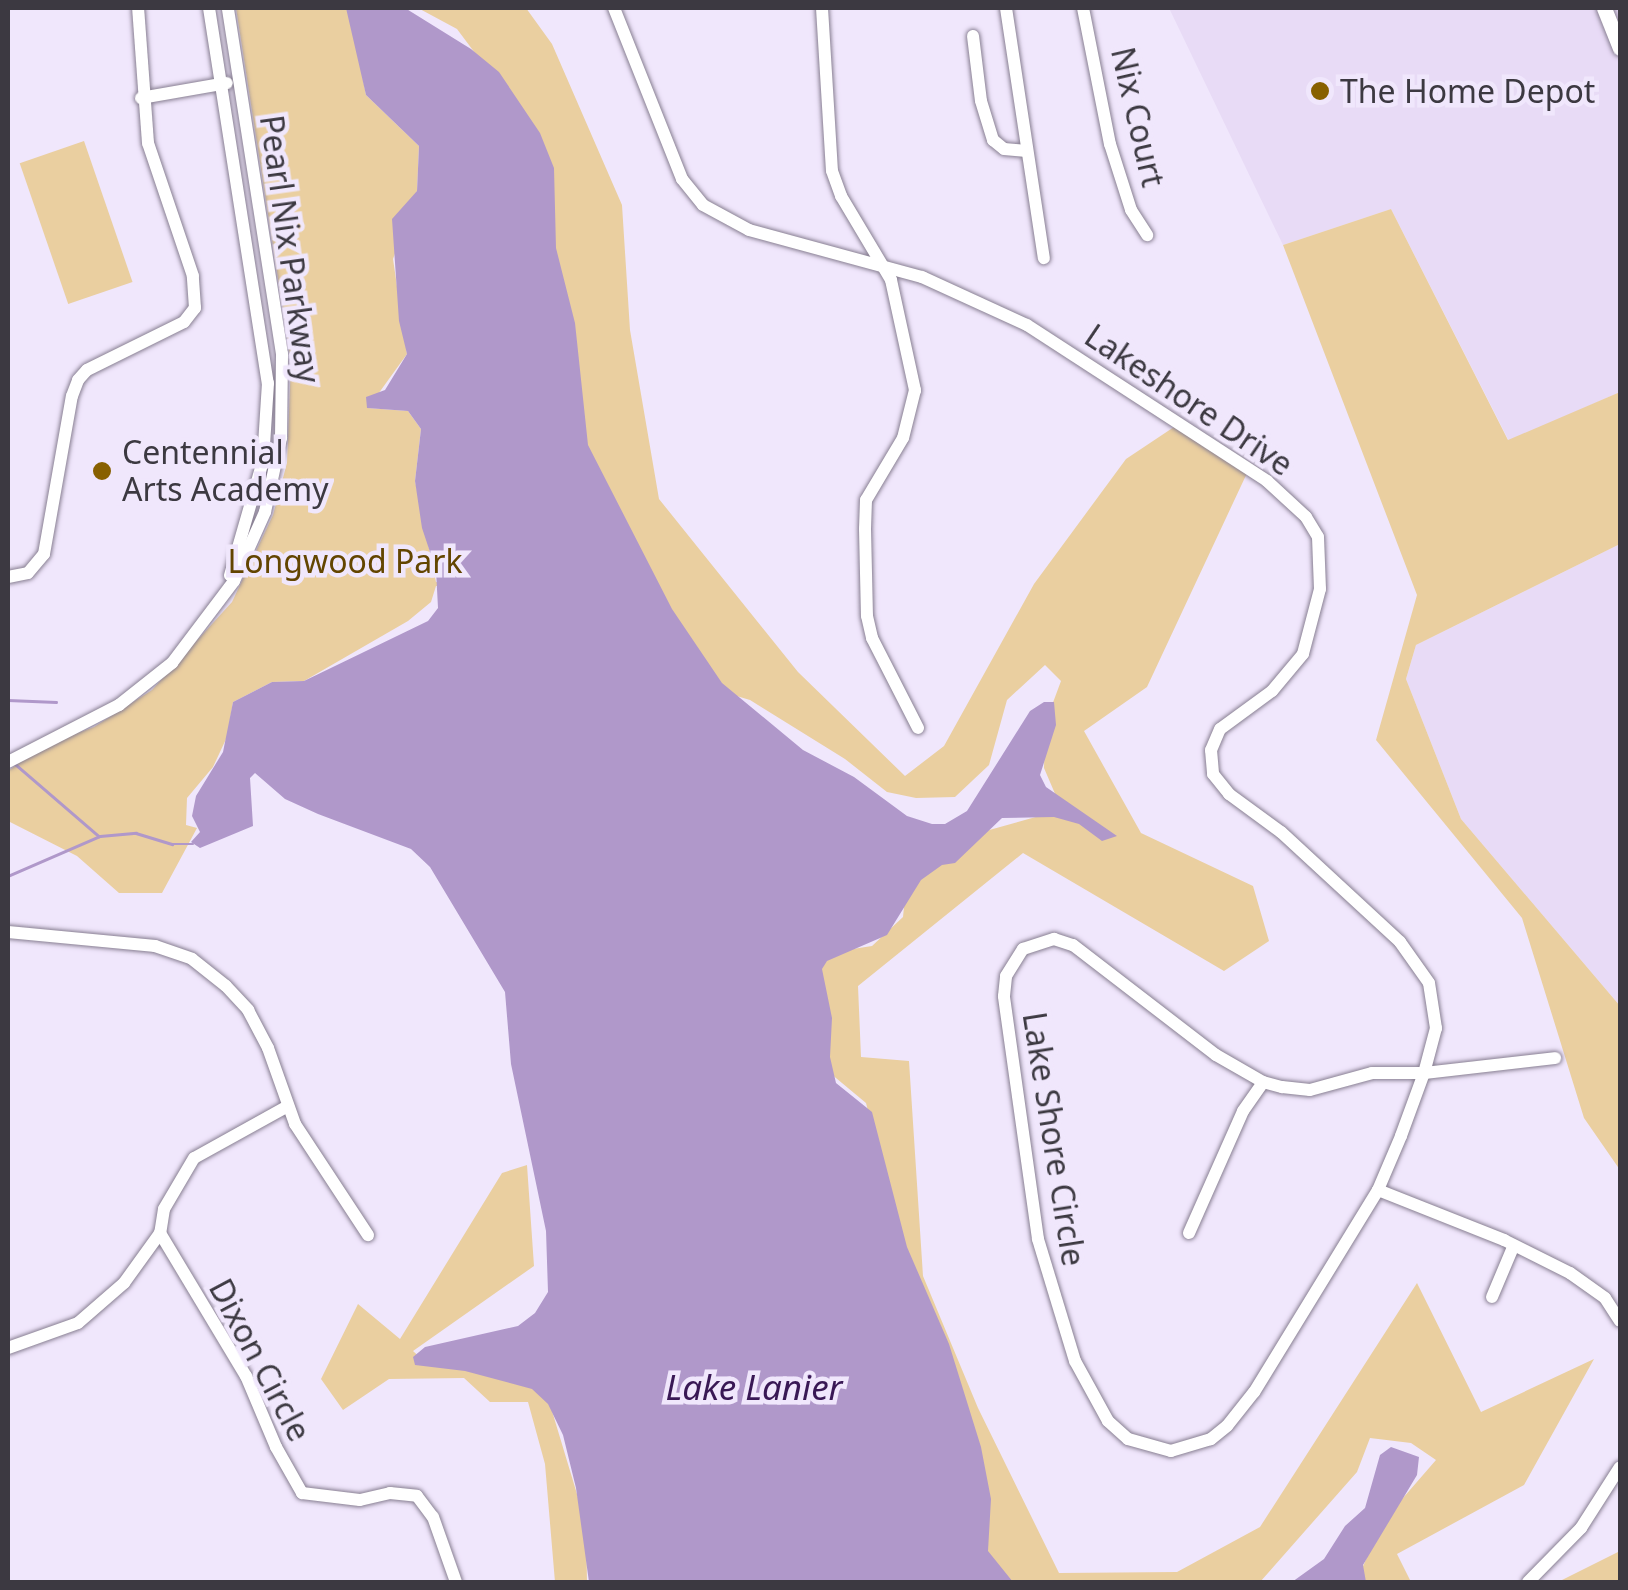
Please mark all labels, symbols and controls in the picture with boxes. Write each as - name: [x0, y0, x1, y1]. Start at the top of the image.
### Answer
- street label: Nix Court: [1103, 44, 1173, 190]
- place label: The Home Depot: [1340, 72, 1595, 110]
- marker: The Home Depot: [1309, 80, 1331, 102]
- street label: Pearl Nix Parkway: [252, 113, 328, 385]
- street label: Lakeshore Drive: [1078, 316, 1300, 484]
- place label: Centennial Arts Academy: [122, 434, 329, 509]
- marker: Centennial Arts Academy: [91, 460, 113, 482]
- park label: Longwood Park: [227, 542, 463, 580]
- street label: Lake Shore Circle: [1015, 1009, 1093, 1269]
- street label: Dixon Circle: [201, 1272, 319, 1448]
- water label: Lake Lanier: [665, 1366, 843, 1408]

